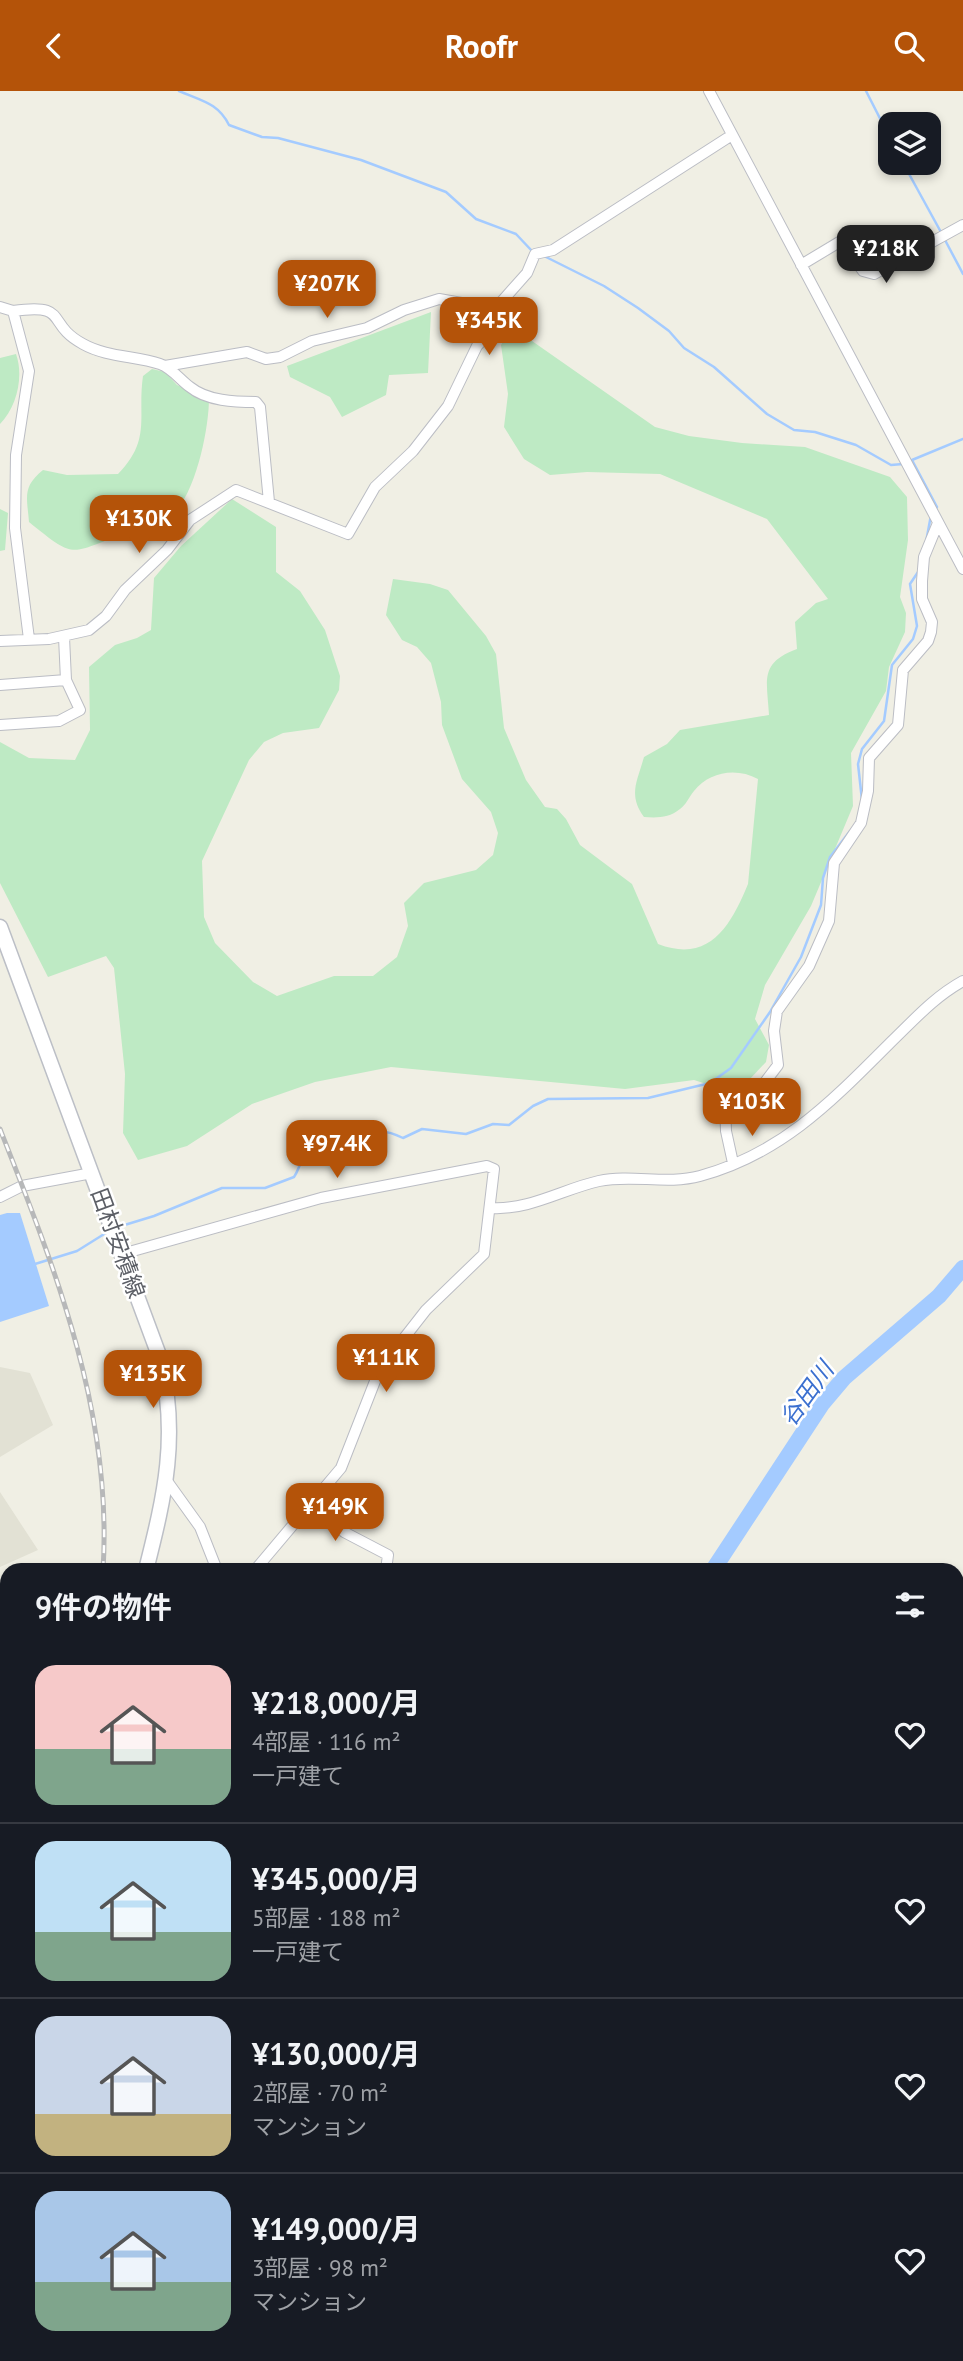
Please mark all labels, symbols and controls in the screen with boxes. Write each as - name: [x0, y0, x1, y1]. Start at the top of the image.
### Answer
- text: Roofr: [445, 25, 518, 67]
- icon: back: [35, 27, 73, 65]
- icon: search: [890, 27, 928, 65]
- map controls: [878, 112, 941, 175]
- button: layers: [878, 112, 941, 175]
- pin: ¥218K: [837, 225, 935, 285]
- text: ¥218K: [853, 233, 919, 262]
- pin: ¥207K: [278, 261, 376, 320]
- text: ¥207K: [294, 268, 360, 297]
- pin: ¥345K: [440, 297, 538, 357]
- text: ¥345K: [456, 305, 522, 334]
- pin: ¥130K: [90, 496, 188, 555]
- text: ¥130K: [106, 503, 172, 532]
- pin: ¥103K: [703, 1079, 801, 1138]
- text: ¥103K: [719, 1086, 785, 1115]
- pin: ¥97.4K: [280, 1121, 394, 1180]
- text: ¥97.4K: [302, 1128, 372, 1157]
- street label: 田村安積線: [85, 1184, 152, 1302]
- pin: ¥111K: [337, 1335, 435, 1394]
- text: ¥111K: [353, 1342, 419, 1371]
- pin: ¥135K: [104, 1351, 202, 1410]
- water label: 谷田川: [773, 1353, 842, 1432]
- text: ¥135K: [120, 1358, 186, 1387]
- pin: ¥149K: [286, 1483, 384, 1543]
- text: ¥149K: [302, 1491, 368, 1520]
- icon: filters: [891, 1586, 929, 1624]
- text: 9件の物件: [35, 1587, 172, 1626]
- text: ¥218,000/月: [252, 1683, 421, 1722]
- icon: home: [91, 1693, 175, 1777]
- icon: heart: [891, 1716, 929, 1754]
- text: 4部屋 · 116 m²: [252, 1727, 400, 1756]
- text: 一戸建て: [252, 1761, 344, 1790]
- text: ¥345,000/月: [252, 1859, 421, 1898]
- icon: home: [91, 1869, 175, 1953]
- icon: heart: [891, 1892, 929, 1930]
- text: 5部屋 · 188 m²: [252, 1903, 400, 1932]
- text: 一戸建て: [252, 1937, 344, 1966]
- text: ¥130,000/月: [252, 2034, 421, 2073]
- icon: home: [91, 2044, 175, 2128]
- icon: heart: [891, 2067, 929, 2105]
- text: 2部屋 · 70 m²: [252, 2078, 388, 2107]
- text: マンション: [252, 2112, 367, 2141]
- text: ¥149,000/月: [252, 2209, 421, 2248]
- icon: home: [91, 2219, 175, 2303]
- icon: heart: [891, 2242, 929, 2280]
- text: 3部屋 · 98 m²: [252, 2253, 388, 2282]
- text: マンション: [252, 2287, 367, 2316]

